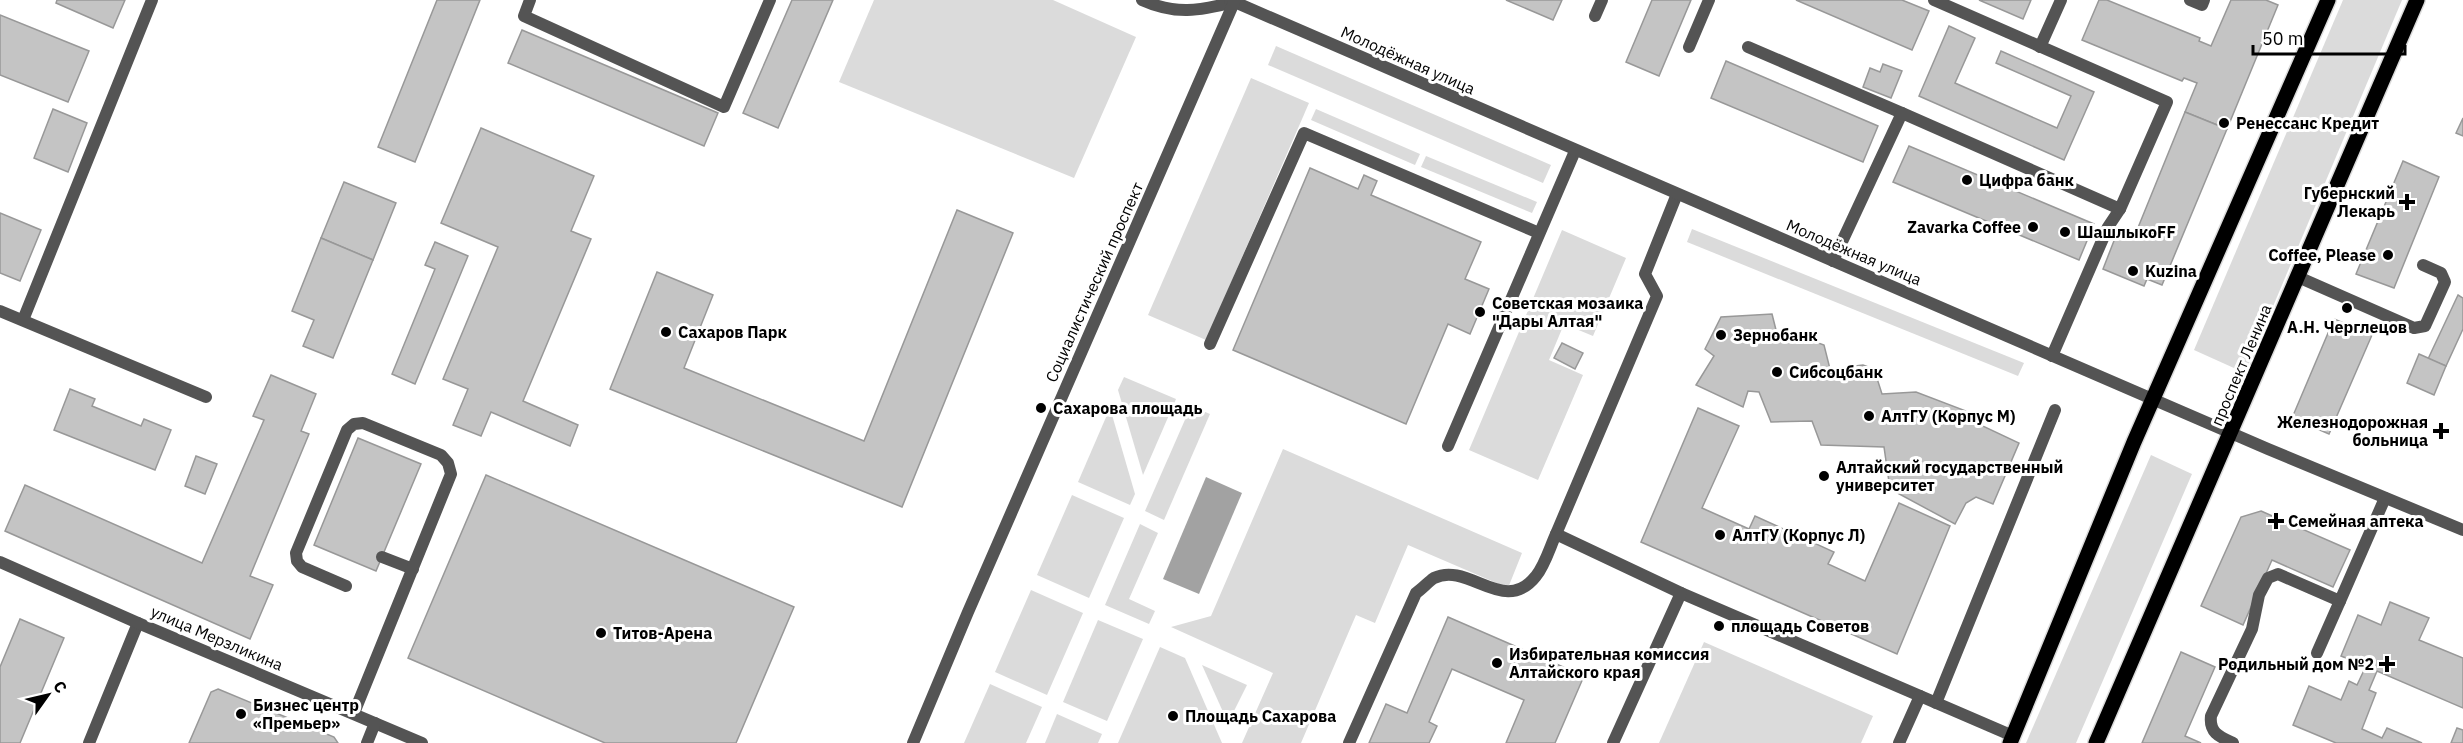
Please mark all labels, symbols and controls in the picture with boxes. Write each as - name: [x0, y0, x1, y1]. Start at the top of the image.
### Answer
- scale bar: [2253, 18, 2404, 56]
- street label: Молодёжная улица: [1338, 21, 1479, 99]
- text: 50 m: [2262, 27, 2304, 50]
- place label: Ренессанс Кредит: [2236, 113, 2379, 133]
- marker: Ренессанс Кредит: [2217, 116, 2231, 130]
- place label: Цифра банк: [1979, 170, 2074, 190]
- marker: Цифра банк: [1960, 173, 1974, 187]
- street label: Социалистический проспект: [1041, 179, 1147, 385]
- place label: Губернский Лекарь: [2304, 183, 2395, 221]
- marker: Губернский Лекарь: [2400, 195, 2414, 209]
- street label: Молодёжная улица: [1783, 214, 1925, 290]
- place label: Zavarka Coffee: [1907, 217, 2021, 237]
- marker: Zavarka Coffee: [2026, 220, 2040, 234]
- place label: ШашлыкоFF: [2077, 222, 2176, 242]
- marker: ШашлыкоFF: [2058, 225, 2072, 239]
- place label: Coffee, Please: [2268, 245, 2376, 265]
- marker: Coffee, Please: [2381, 248, 2395, 262]
- place label: Kuzina: [2145, 261, 2197, 281]
- marker: Kuzina: [2126, 264, 2140, 278]
- place label: Советская мозаика "Дары Алтая": [1492, 293, 1643, 331]
- street label: проспект Ленина: [2206, 301, 2276, 429]
- marker: А.Н. Черглецов: [2340, 301, 2354, 315]
- marker: Советская мозаика "Дары Алтая": [1473, 305, 1487, 319]
- place label: А.Н. Черглецов: [2287, 317, 2407, 337]
- place label: Сахаров Парк: [678, 322, 787, 342]
- marker: Сахаров Парк: [659, 325, 673, 339]
- place label: Зернобанк: [1733, 325, 1818, 345]
- marker: Зернобанк: [1714, 328, 1728, 342]
- place label: Сибсоцбанк: [1789, 362, 1883, 382]
- marker: Сибсоцбанк: [1770, 365, 1784, 379]
- place label: Сахарова площадь: [1053, 398, 1202, 418]
- marker: Сахарова площадь: [1034, 401, 1048, 415]
- place label: АлтГУ (Корпус М): [1881, 406, 2015, 426]
- marker: АлтГУ (Корпус М): [1862, 409, 1876, 423]
- place label: Железнодорожная больница: [2277, 412, 2428, 450]
- marker: Железнодорожная больница: [2432, 422, 2450, 440]
- place label: Алтайский государственный университет: [1836, 457, 2063, 495]
- marker: Алтайский государственный университет: [1817, 469, 1831, 483]
- place label: Семейная аптека: [2288, 511, 2424, 531]
- marker: Семейная аптека: [2269, 514, 2283, 528]
- place label: АлтГУ (Корпус Л): [1732, 525, 1865, 545]
- marker: АлтГУ (Корпус Л): [1713, 528, 1727, 542]
- street label: улица Мерзликина: [148, 601, 287, 675]
- place label: площадь Советов: [1731, 616, 1869, 636]
- marker: площадь Советов: [1712, 619, 1726, 633]
- place label: Титов-Арена: [613, 623, 712, 643]
- marker: Титов-Арена: [594, 626, 608, 640]
- place label: Избирательная комиссия Алтайского края: [1509, 644, 1709, 682]
- place label: Родильный дом №2: [2218, 654, 2374, 674]
- marker: Родильный дом №2: [2378, 655, 2396, 673]
- marker: Избирательная комиссия Алтайского края: [1490, 656, 1504, 670]
- north arrow: [18, 665, 78, 725]
- text: С: [49, 677, 72, 697]
- place label: Бизнес центр «Премьер»: [253, 695, 359, 733]
- place label: Площадь Сахарова: [1185, 706, 1336, 726]
- marker: Бизнес центр «Премьер»: [234, 707, 248, 721]
- marker: Площадь Сахарова: [1166, 709, 1180, 723]

